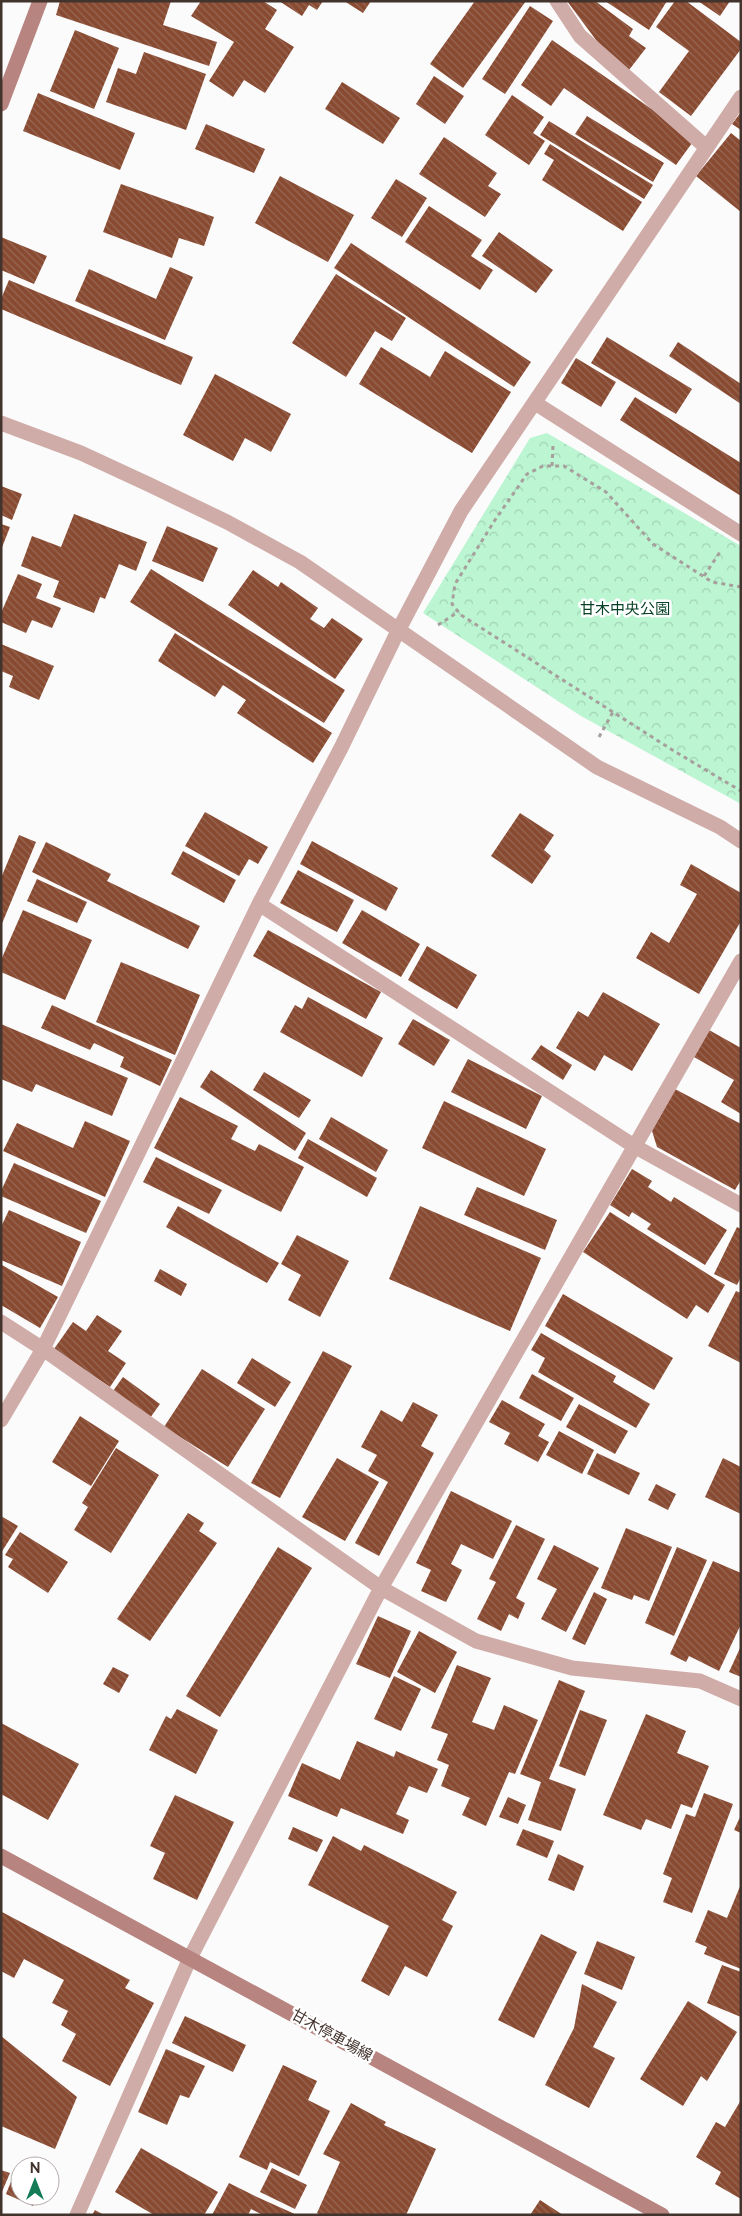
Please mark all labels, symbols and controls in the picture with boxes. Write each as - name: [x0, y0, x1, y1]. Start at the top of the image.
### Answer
- park label: 甘木中央公園: [580, 600, 670, 618]
- street label: 甘木停車場線: [288, 2005, 376, 2065]
- north arrow: [10, 2156, 60, 2206]
- text: N: [30, 2160, 40, 2176]

